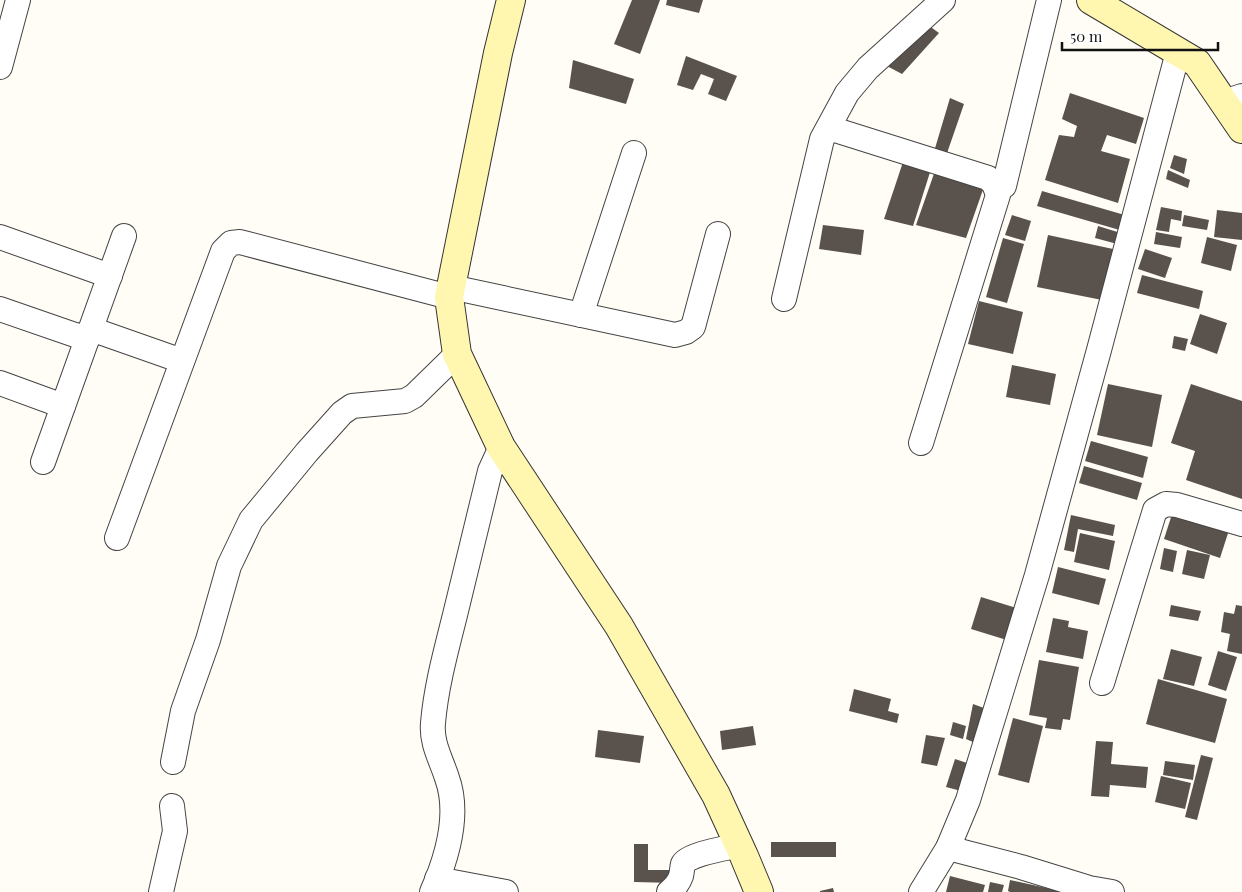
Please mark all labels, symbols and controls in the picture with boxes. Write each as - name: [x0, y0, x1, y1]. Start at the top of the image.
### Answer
- scale bar: [1062, 20, 1218, 52]
- text: 50 m: [1070, 26, 1103, 46]

